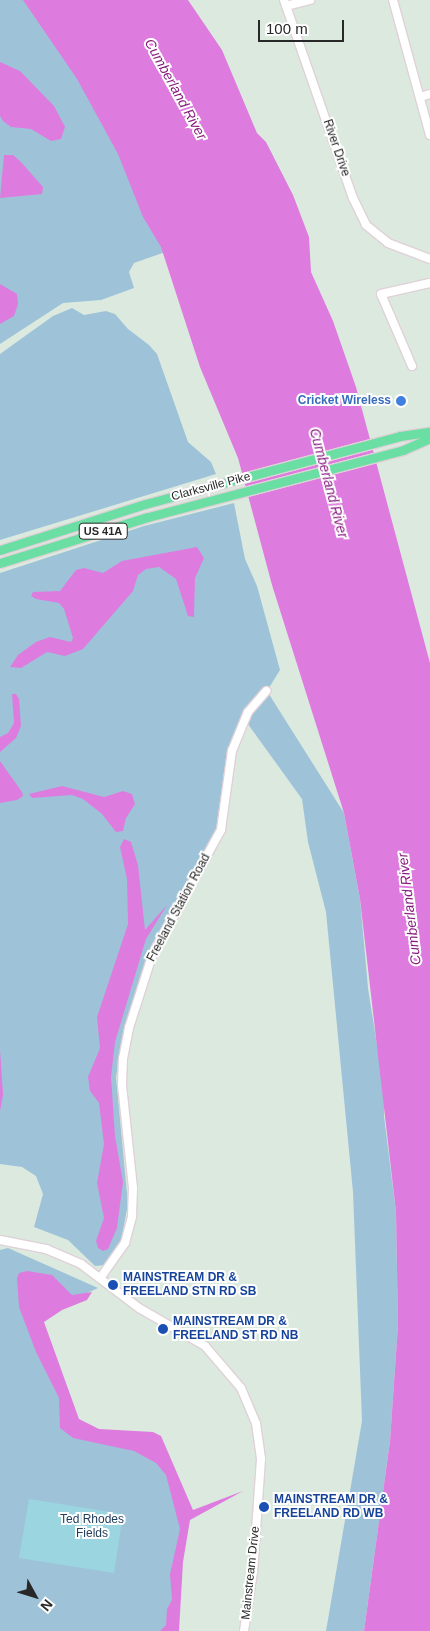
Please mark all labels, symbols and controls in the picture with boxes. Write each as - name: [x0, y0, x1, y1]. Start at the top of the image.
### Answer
- scale bar: [260, 10, 346, 42]
- text: 100 m: [266, 20, 308, 37]
- water label: Cumberland River: [141, 36, 211, 142]
- street label: River Drive: [320, 118, 352, 178]
- place label: Cricket Wireless: [298, 394, 391, 408]
- marker: Cricket Wireless: [395, 395, 407, 407]
- water label: Cumberland River: [306, 426, 352, 540]
- street label: Clarksville Pike: [170, 470, 252, 504]
- road number: US 41A: [78, 522, 128, 540]
- street label: Freeland Station Road: [144, 852, 214, 964]
- water label: Cumberland River: [394, 852, 424, 966]
- place label: MAINSTREAM DR & FREELAND STN RD SB: [123, 1271, 256, 1299]
- marker: MAINSTREAM DR & FREELAND STN RD SB: [107, 1279, 119, 1291]
- place label: MAINSTREAM DR & FREELAND ST RD NB: [173, 1315, 298, 1343]
- marker: MAINSTREAM DR & FREELAND ST RD NB: [157, 1323, 169, 1335]
- place label: MAINSTREAM DR & FREELAND RD WB: [274, 1493, 388, 1521]
- marker: MAINSTREAM DR & FREELAND RD WB: [258, 1501, 270, 1513]
- park label: Ted Rhodes Fields: [60, 1513, 124, 1541]
- street label: Mainstream Drive: [239, 1525, 263, 1621]
- north arrow: [10, 1571, 60, 1621]
- text: N: [37, 1596, 56, 1614]

